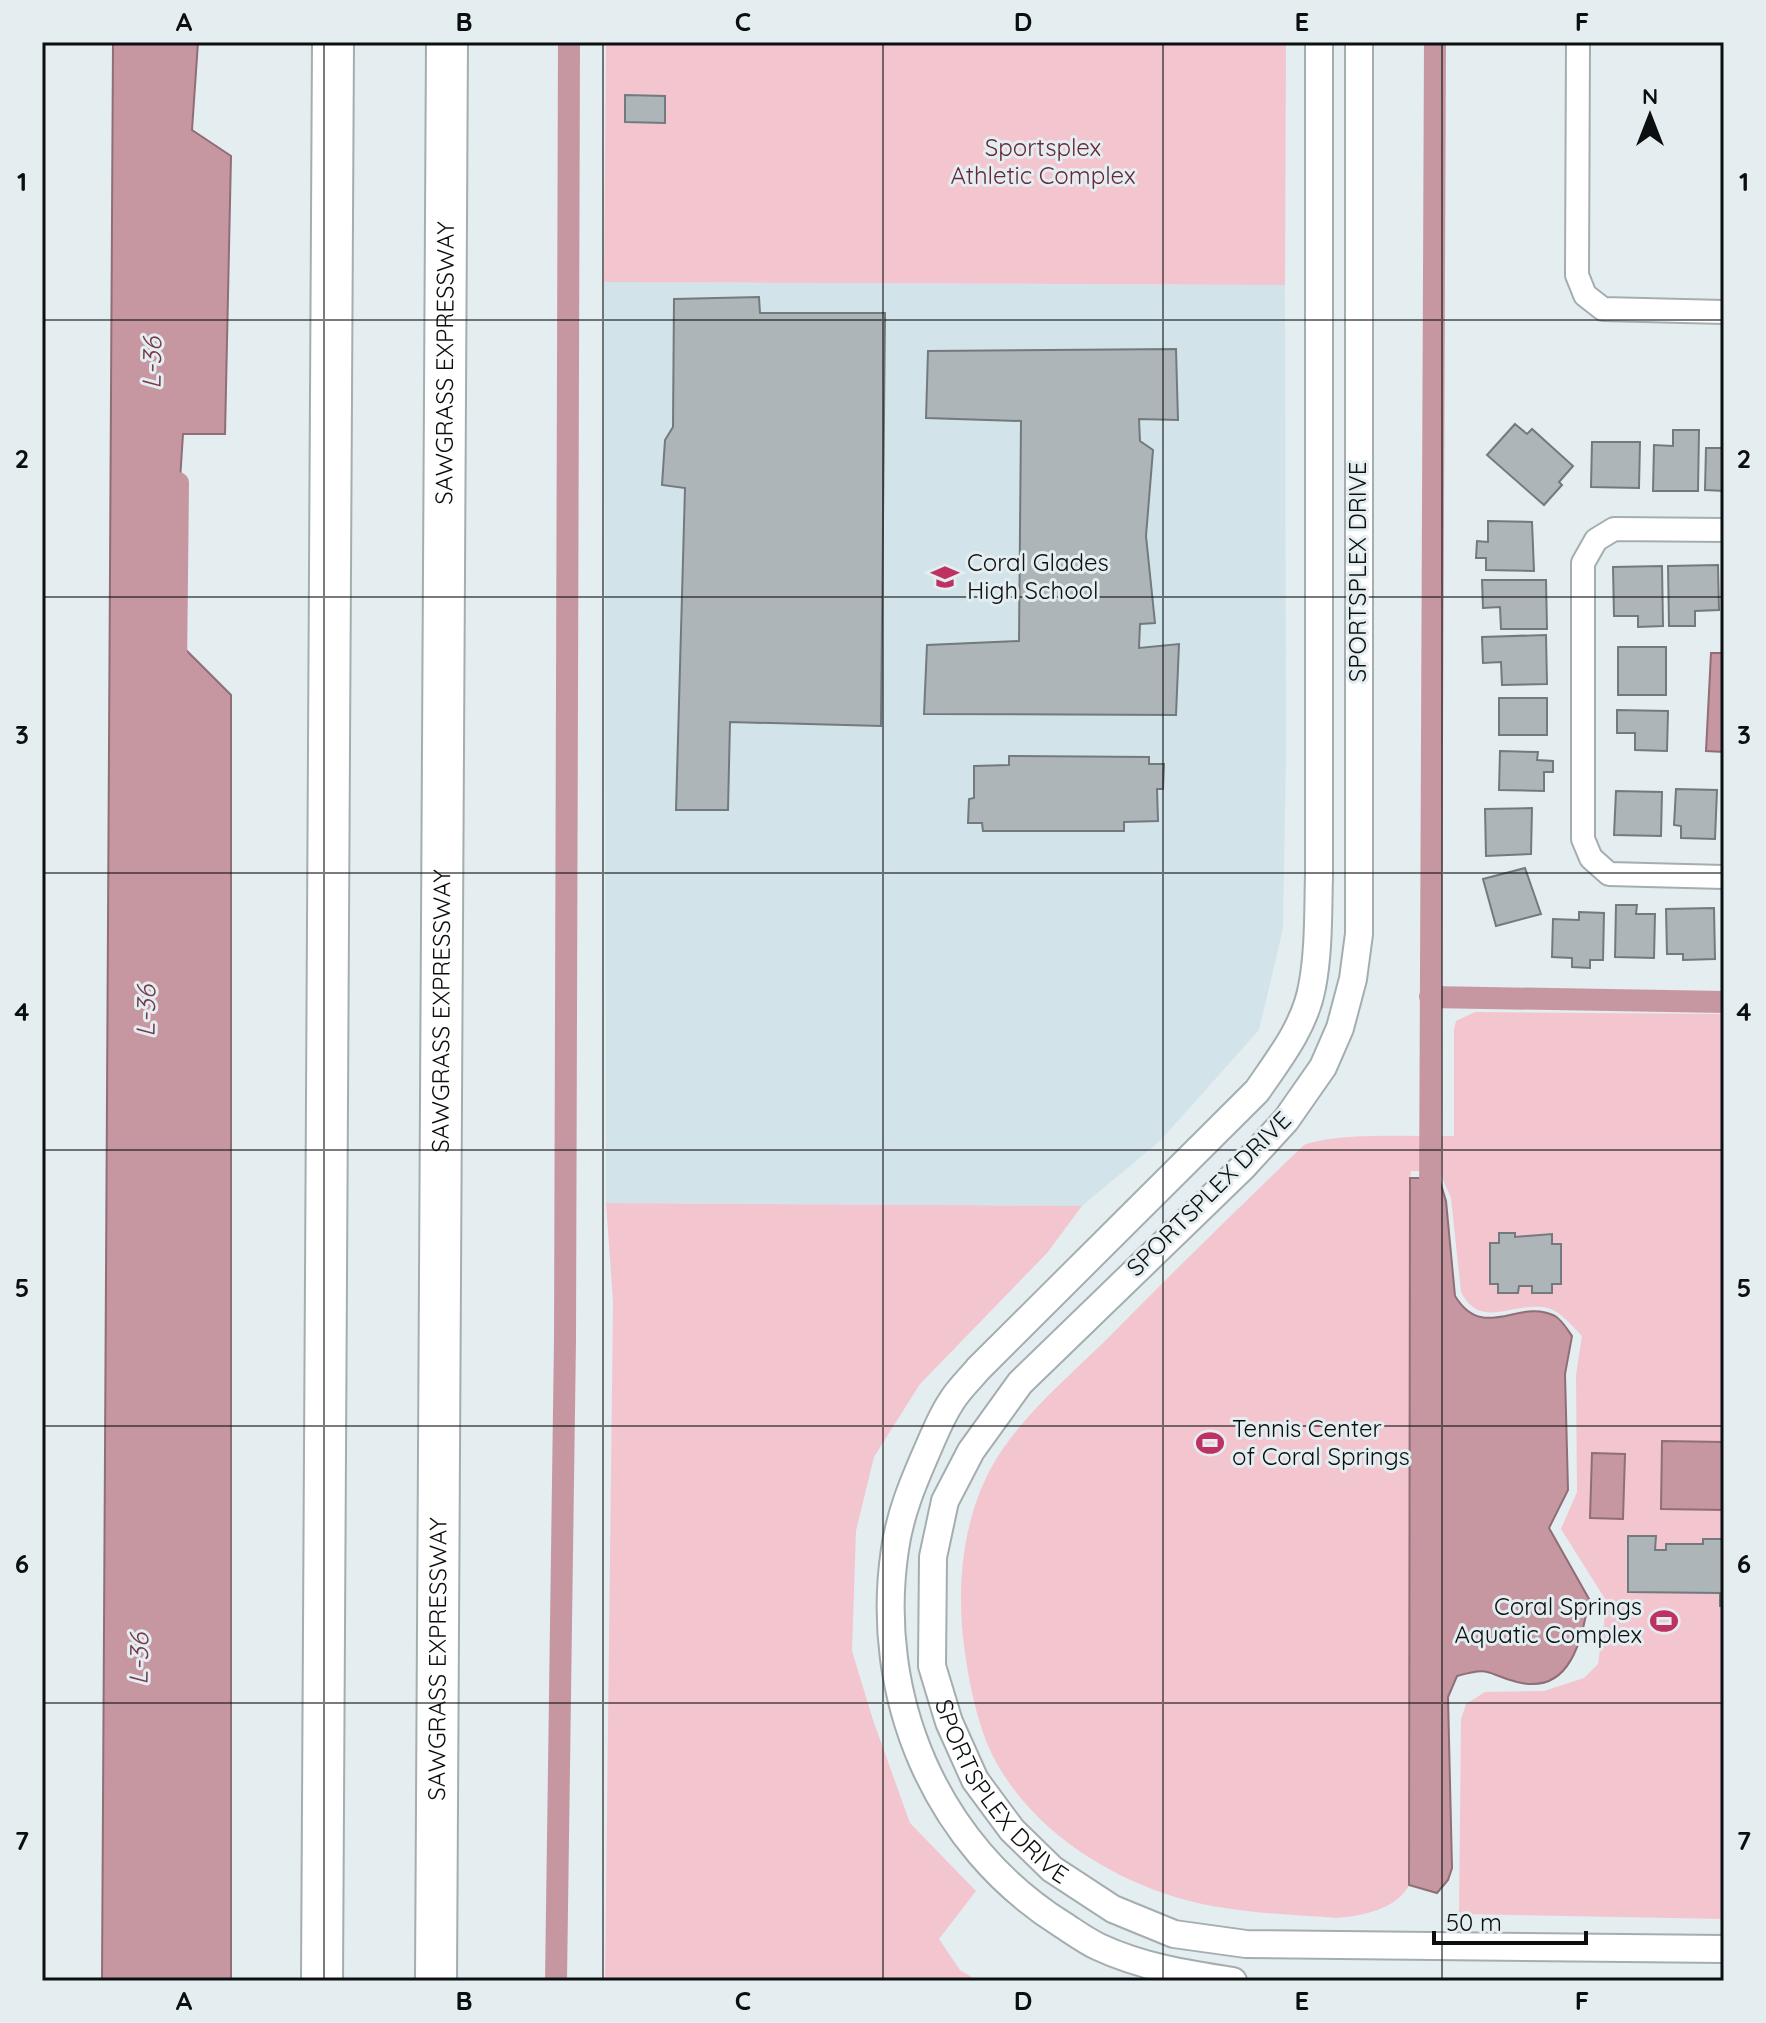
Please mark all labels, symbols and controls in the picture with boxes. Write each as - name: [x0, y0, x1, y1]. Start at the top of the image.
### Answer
- text: A: [176, 5, 193, 38]
- text: B: [455, 5, 473, 38]
- text: C: [735, 5, 751, 38]
- text: D: [1014, 5, 1032, 38]
- text: E: [1295, 5, 1309, 38]
- text: F: [1575, 5, 1589, 38]
- north arrow: [1610, 76, 1690, 156]
- text: N: [1642, 82, 1658, 110]
- park label: Sportsplex Athletic Complex: [950, 132, 1136, 190]
- text: 1: [17, 165, 27, 198]
- text: 1: [1739, 165, 1749, 198]
- street label: SAWGRASS EXPRESSWAY: [428, 221, 460, 505]
- water label: L-36: [135, 335, 168, 389]
- text: 2: [15, 442, 29, 475]
- text: 2: [1737, 442, 1751, 475]
- street label: SPORTSPLEX DRIVE: [1342, 462, 1372, 682]
- place label: Coral Glades High School: [967, 547, 1109, 605]
- school or university icon: Coral Glades High School: [930, 562, 960, 592]
- text: 3: [15, 718, 29, 751]
- text: 3: [1737, 718, 1751, 751]
- street label: SAWGRASS EXPRESSWAY: [425, 869, 456, 1153]
- water label: L-36: [129, 983, 162, 1037]
- text: 4: [14, 995, 30, 1028]
- text: 4: [1736, 995, 1752, 1028]
- street label: SPORTSPLEX DRIVE: [1120, 1105, 1297, 1282]
- text: 5: [15, 1271, 29, 1304]
- text: 5: [1737, 1271, 1751, 1304]
- place label: Tennis Center of Coral Springs: [1232, 1413, 1410, 1471]
- sports icon: Tennis Center of Coral Springs: [1195, 1428, 1225, 1458]
- street label: SAWGRASS EXPRESSWAY: [421, 1517, 453, 1801]
- text: 6: [15, 1547, 29, 1580]
- text: 6: [1737, 1547, 1751, 1580]
- place label: Coral Springs Aquatic Complex: [1455, 1591, 1642, 1649]
- sports icon: Coral Springs Aquatic Complex: [1649, 1606, 1679, 1636]
- water label: L-36: [122, 1631, 155, 1685]
- street label: SPORTSPLEX DRIVE: [929, 1696, 1074, 1890]
- text: 7: [15, 1824, 29, 1857]
- text: 7: [1737, 1824, 1751, 1857]
- scale bar: [1434, 1895, 1586, 1945]
- text: 50 m: [1446, 1907, 1502, 1937]
- text: A: [176, 1984, 193, 2017]
- text: B: [455, 1984, 473, 2017]
- text: C: [735, 1984, 751, 2017]
- text: D: [1014, 1984, 1032, 2017]
- text: E: [1295, 1984, 1309, 2017]
- text: F: [1575, 1984, 1589, 2017]

